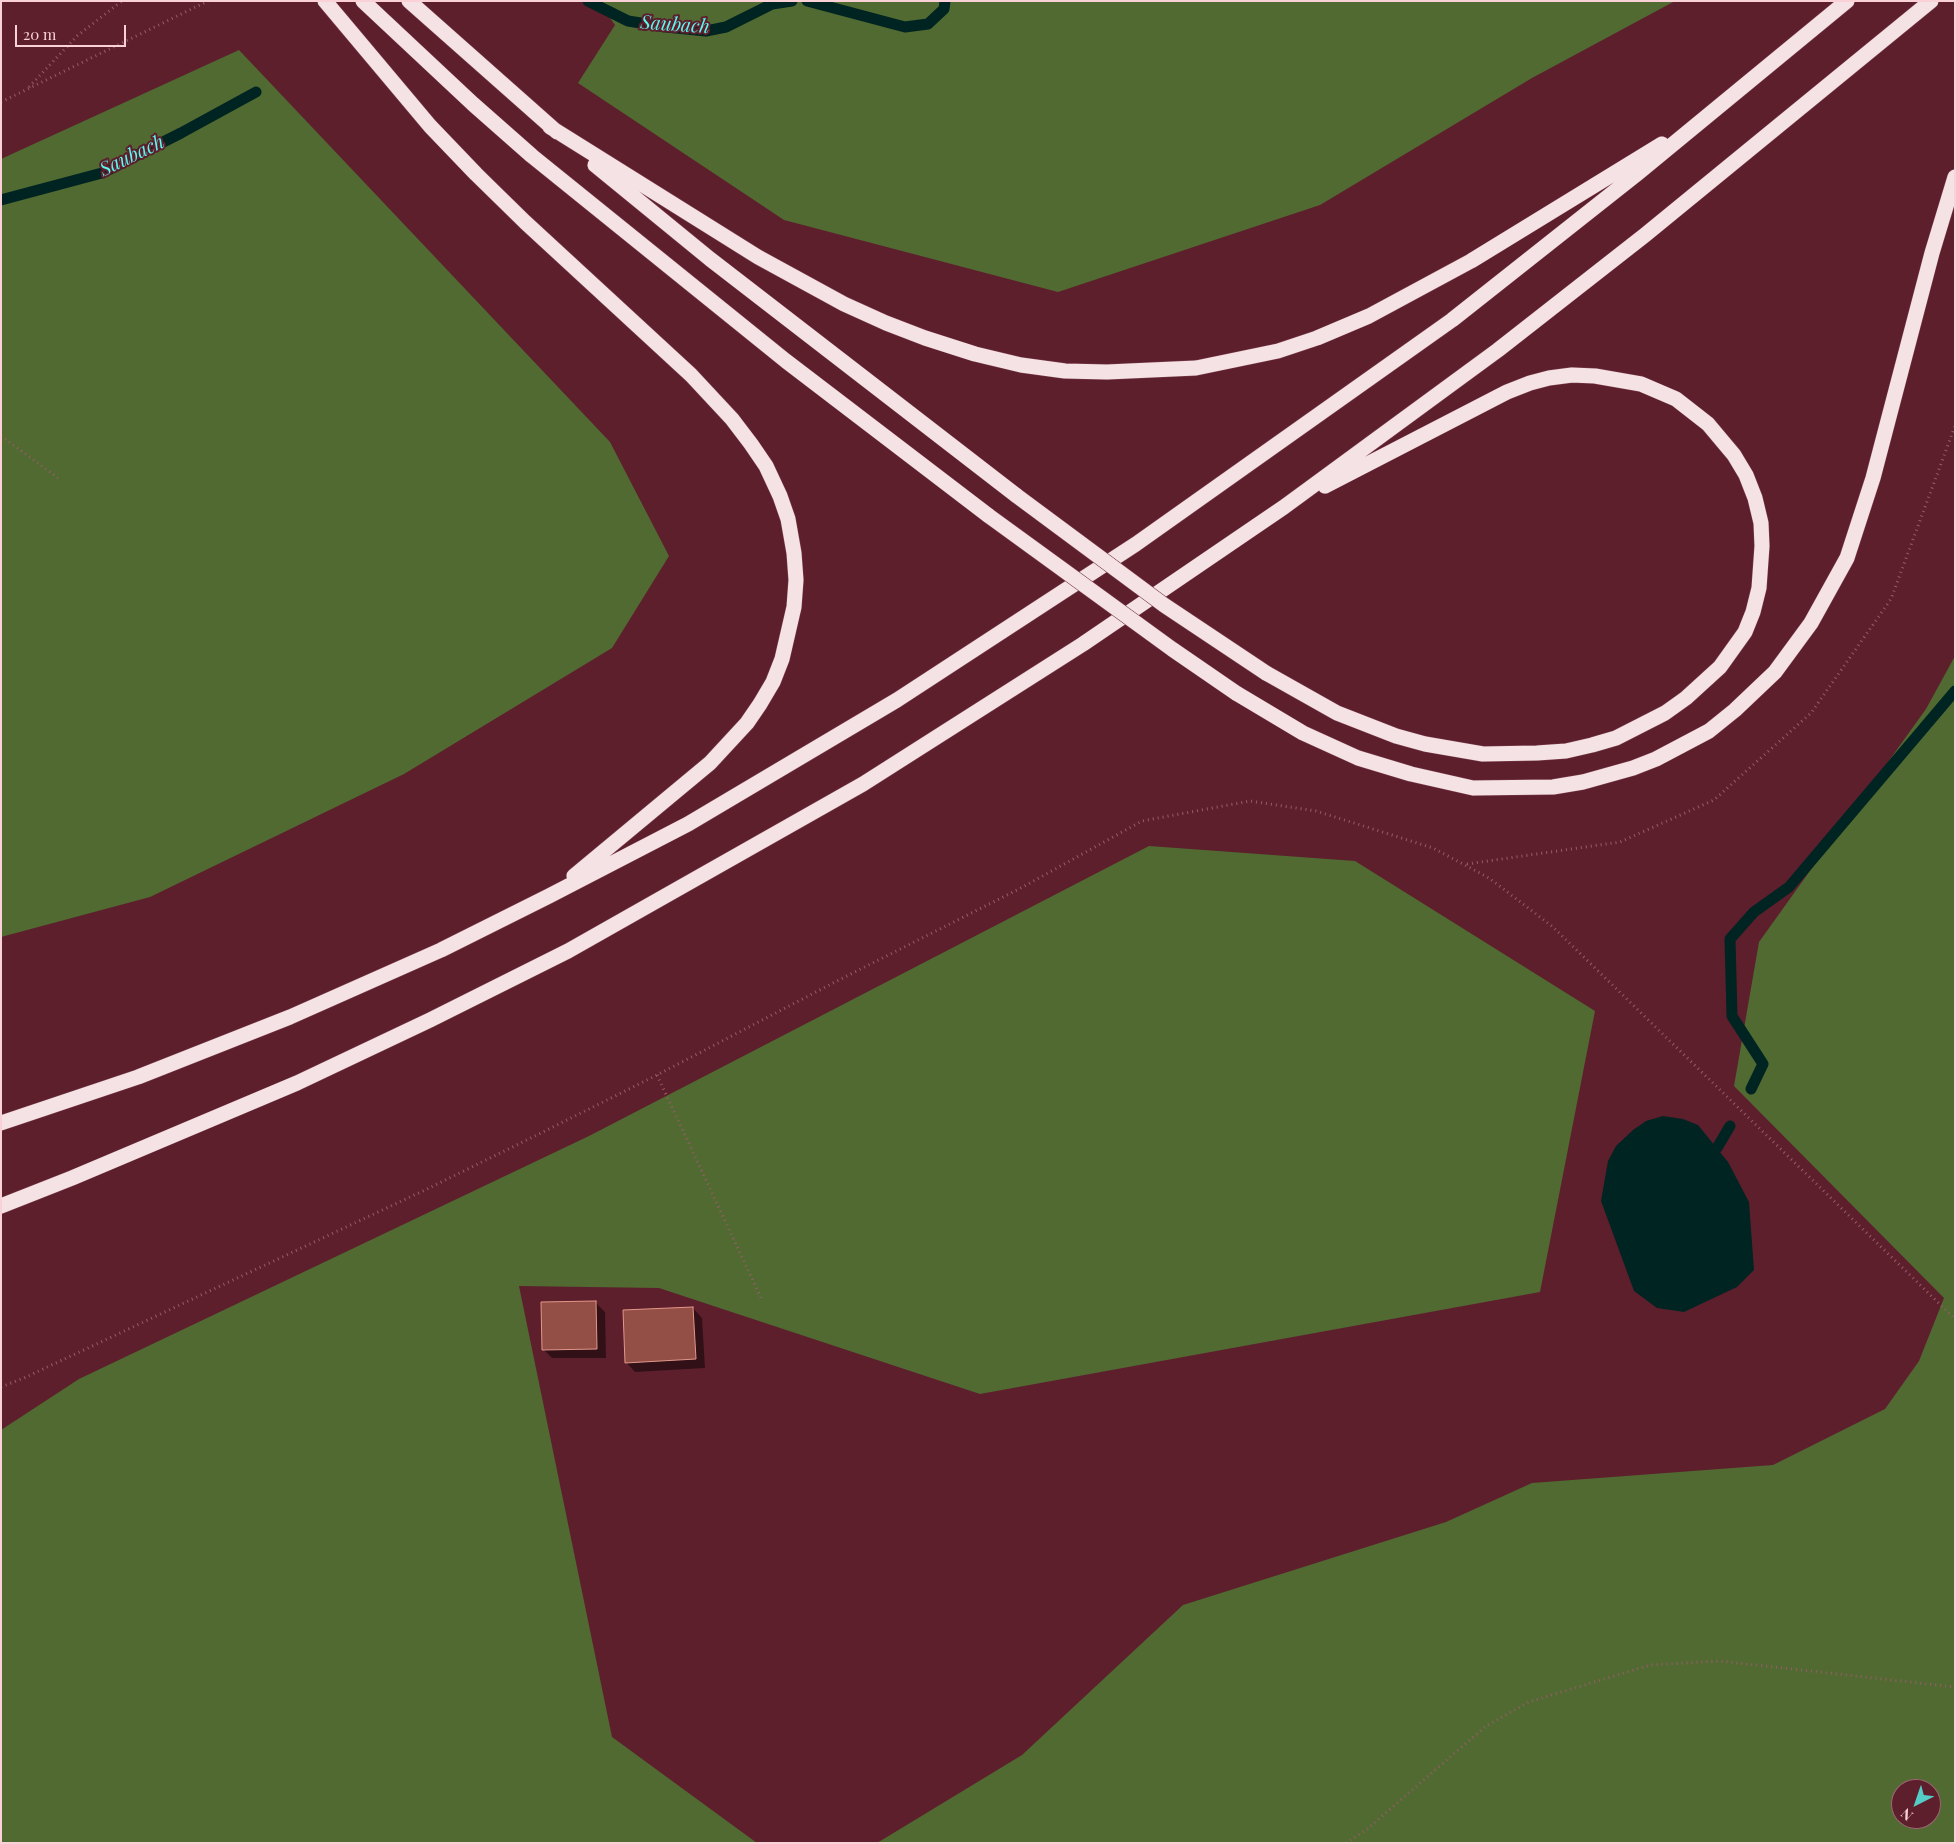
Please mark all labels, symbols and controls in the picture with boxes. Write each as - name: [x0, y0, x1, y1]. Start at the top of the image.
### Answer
- water label: Saubach: [640, 11, 710, 39]
- scale bar: [18, 15, 129, 47]
- text: 20 m: [23, 24, 56, 44]
- water label: Saubach: [96, 131, 168, 181]
- north arrow: [1891, 1779, 1941, 1829]
- text: N: [1896, 1804, 1917, 1825]

